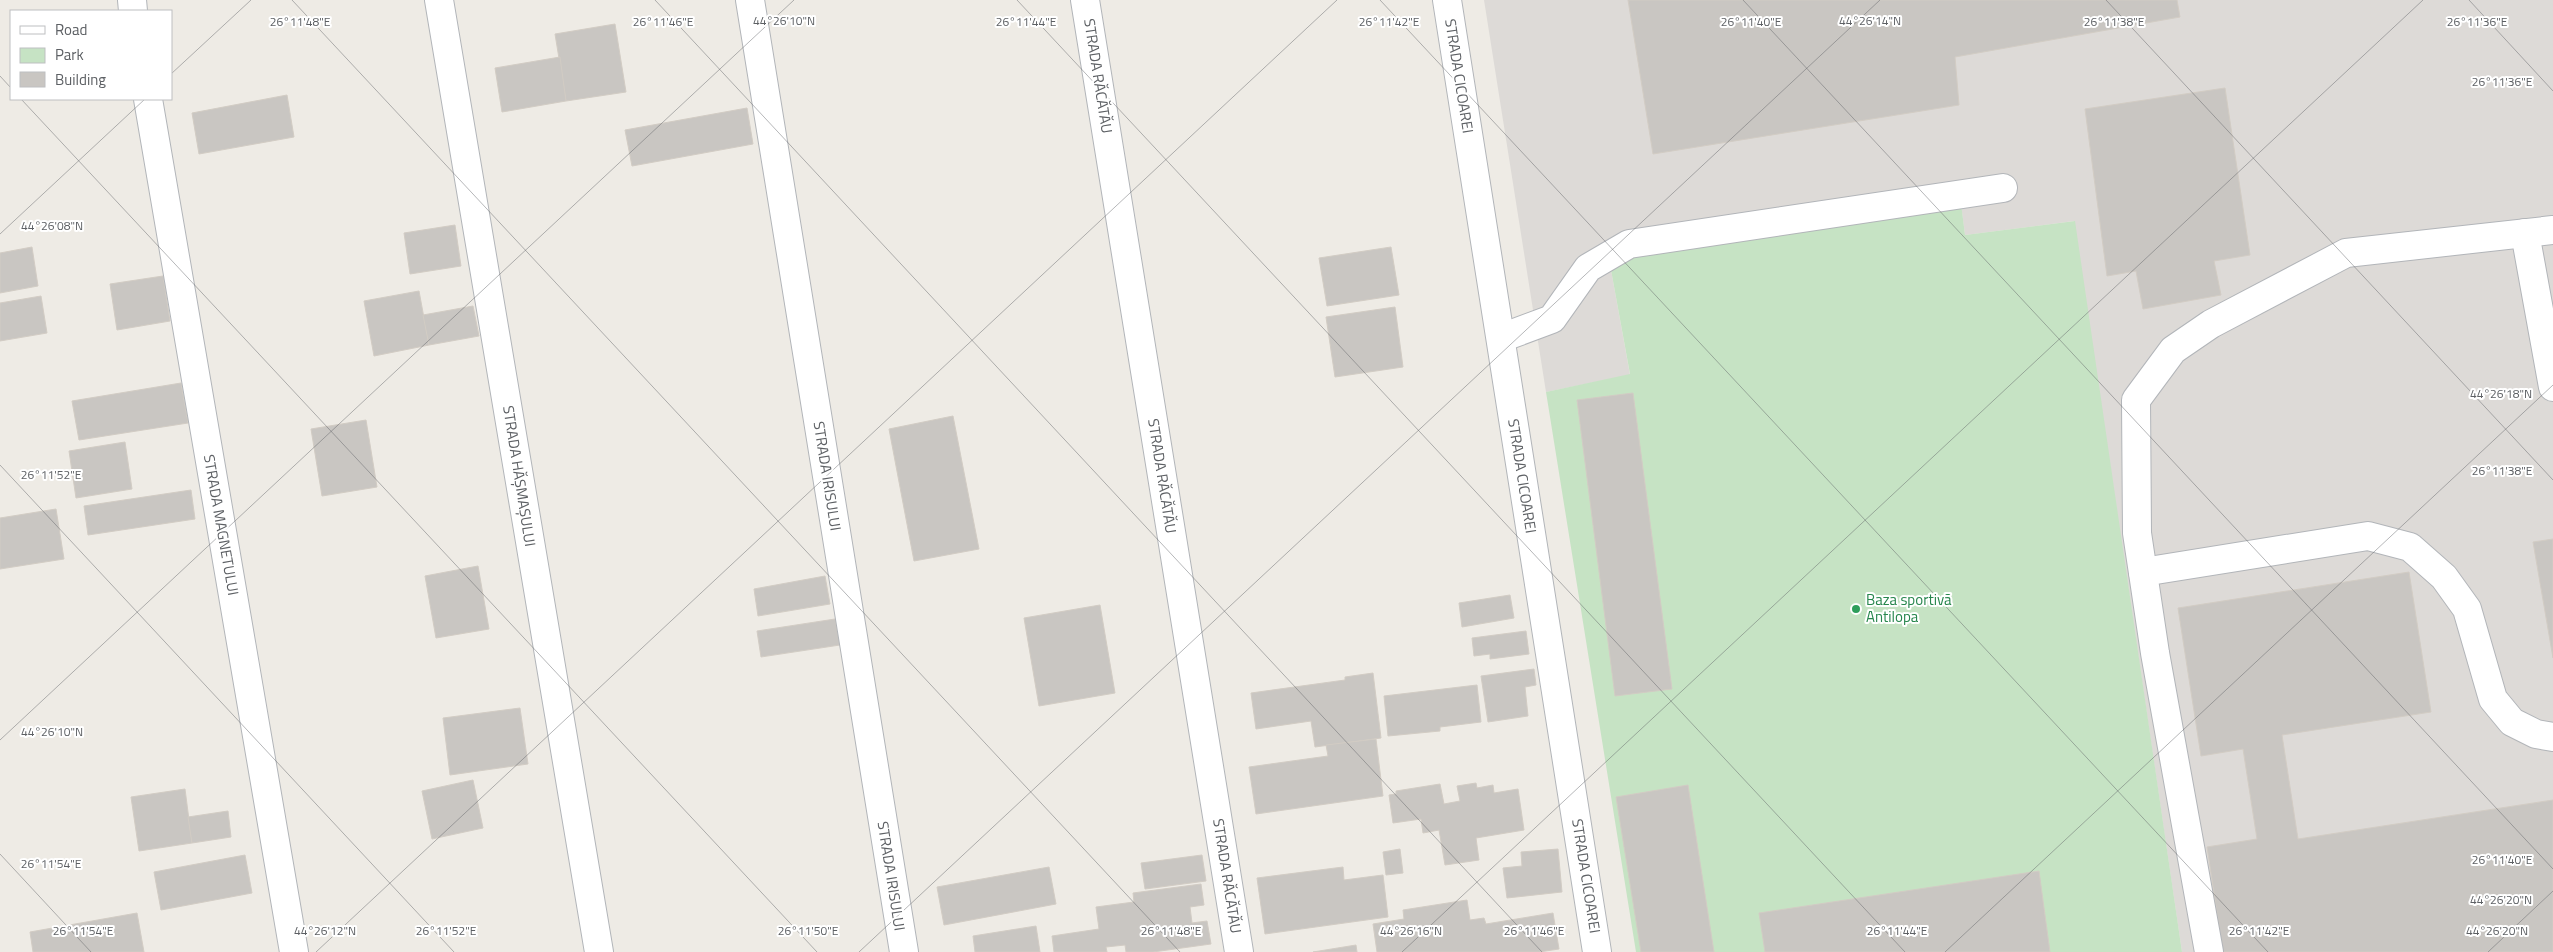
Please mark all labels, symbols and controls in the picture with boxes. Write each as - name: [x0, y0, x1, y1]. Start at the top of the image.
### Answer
- legend: [10, 10, 172, 100]
- text: 44°26'10"N: [753, 11, 815, 30]
- text: 44°26'14"N: [1839, 11, 1901, 30]
- text: 26°11'48"E: [270, 12, 331, 31]
- text: 26°11'46"E: [633, 12, 694, 31]
- text: 26°11'44"E: [996, 12, 1057, 31]
- text: 26°11'42"E: [1359, 12, 1420, 31]
- text: 26°11'40"E: [1721, 12, 1782, 31]
- text: 26°11'38"E: [2084, 12, 2145, 31]
- text: 26°11'36"E: [2447, 12, 2508, 31]
- street label: STRADA RĂCĂTĂU: [1078, 17, 1119, 135]
- street label: STRADA CICOAREI: [1439, 17, 1480, 135]
- text: Road: [55, 18, 87, 41]
- text: Park: [55, 43, 84, 66]
- text: Building: [55, 68, 106, 91]
- text: 26°11'36"E: [2472, 72, 2533, 91]
- text: 44°26'08"N: [21, 216, 83, 235]
- text: 44°26'18"N: [2470, 384, 2532, 403]
- street label: STRADA HĂȘMAȘULUI: [497, 404, 542, 548]
- street label: STRADA RĂCĂTĂU: [1142, 417, 1183, 535]
- street label: STRADA CICOAREI: [1502, 417, 1543, 535]
- street label: STRADA IRISULUI: [807, 420, 848, 532]
- street label: STRADA MAGNETULUI: [198, 453, 245, 597]
- text: 26°11'38"E: [2472, 461, 2533, 480]
- text: 26°11'52"E: [21, 465, 82, 484]
- place label: Baza sportivă Antilopa: [1866, 588, 1952, 628]
- marker: Baza sportivă Antilopa: [1850, 603, 1862, 615]
- text: 44°26'10"N: [21, 722, 83, 741]
- street label: STRADA RĂCĂTĂU: [1207, 817, 1248, 935]
- street label: STRADA CICOAREI: [1566, 817, 1607, 935]
- street label: STRADA IRISULUI: [871, 820, 912, 932]
- text: 26°11'40"E: [2472, 850, 2533, 869]
- text: 26°11'54"E: [21, 854, 82, 873]
- text: 44°26'20"N: [2470, 890, 2532, 909]
- text: 26°11'54"E: [53, 921, 114, 940]
- text: 44°26'12"N: [294, 921, 356, 940]
- text: 26°11'52"E: [416, 921, 477, 940]
- text: 26°11'50"E: [778, 921, 839, 940]
- text: 26°11'48"E: [1141, 921, 1202, 940]
- text: 44°26'16"N: [1380, 921, 1442, 940]
- text: 26°11'46"E: [1504, 921, 1565, 940]
- text: 26°11'44"E: [1867, 921, 1928, 940]
- text: 26°11'42"E: [2229, 921, 2290, 940]
- text: 44°26'20"N: [2466, 921, 2528, 940]

